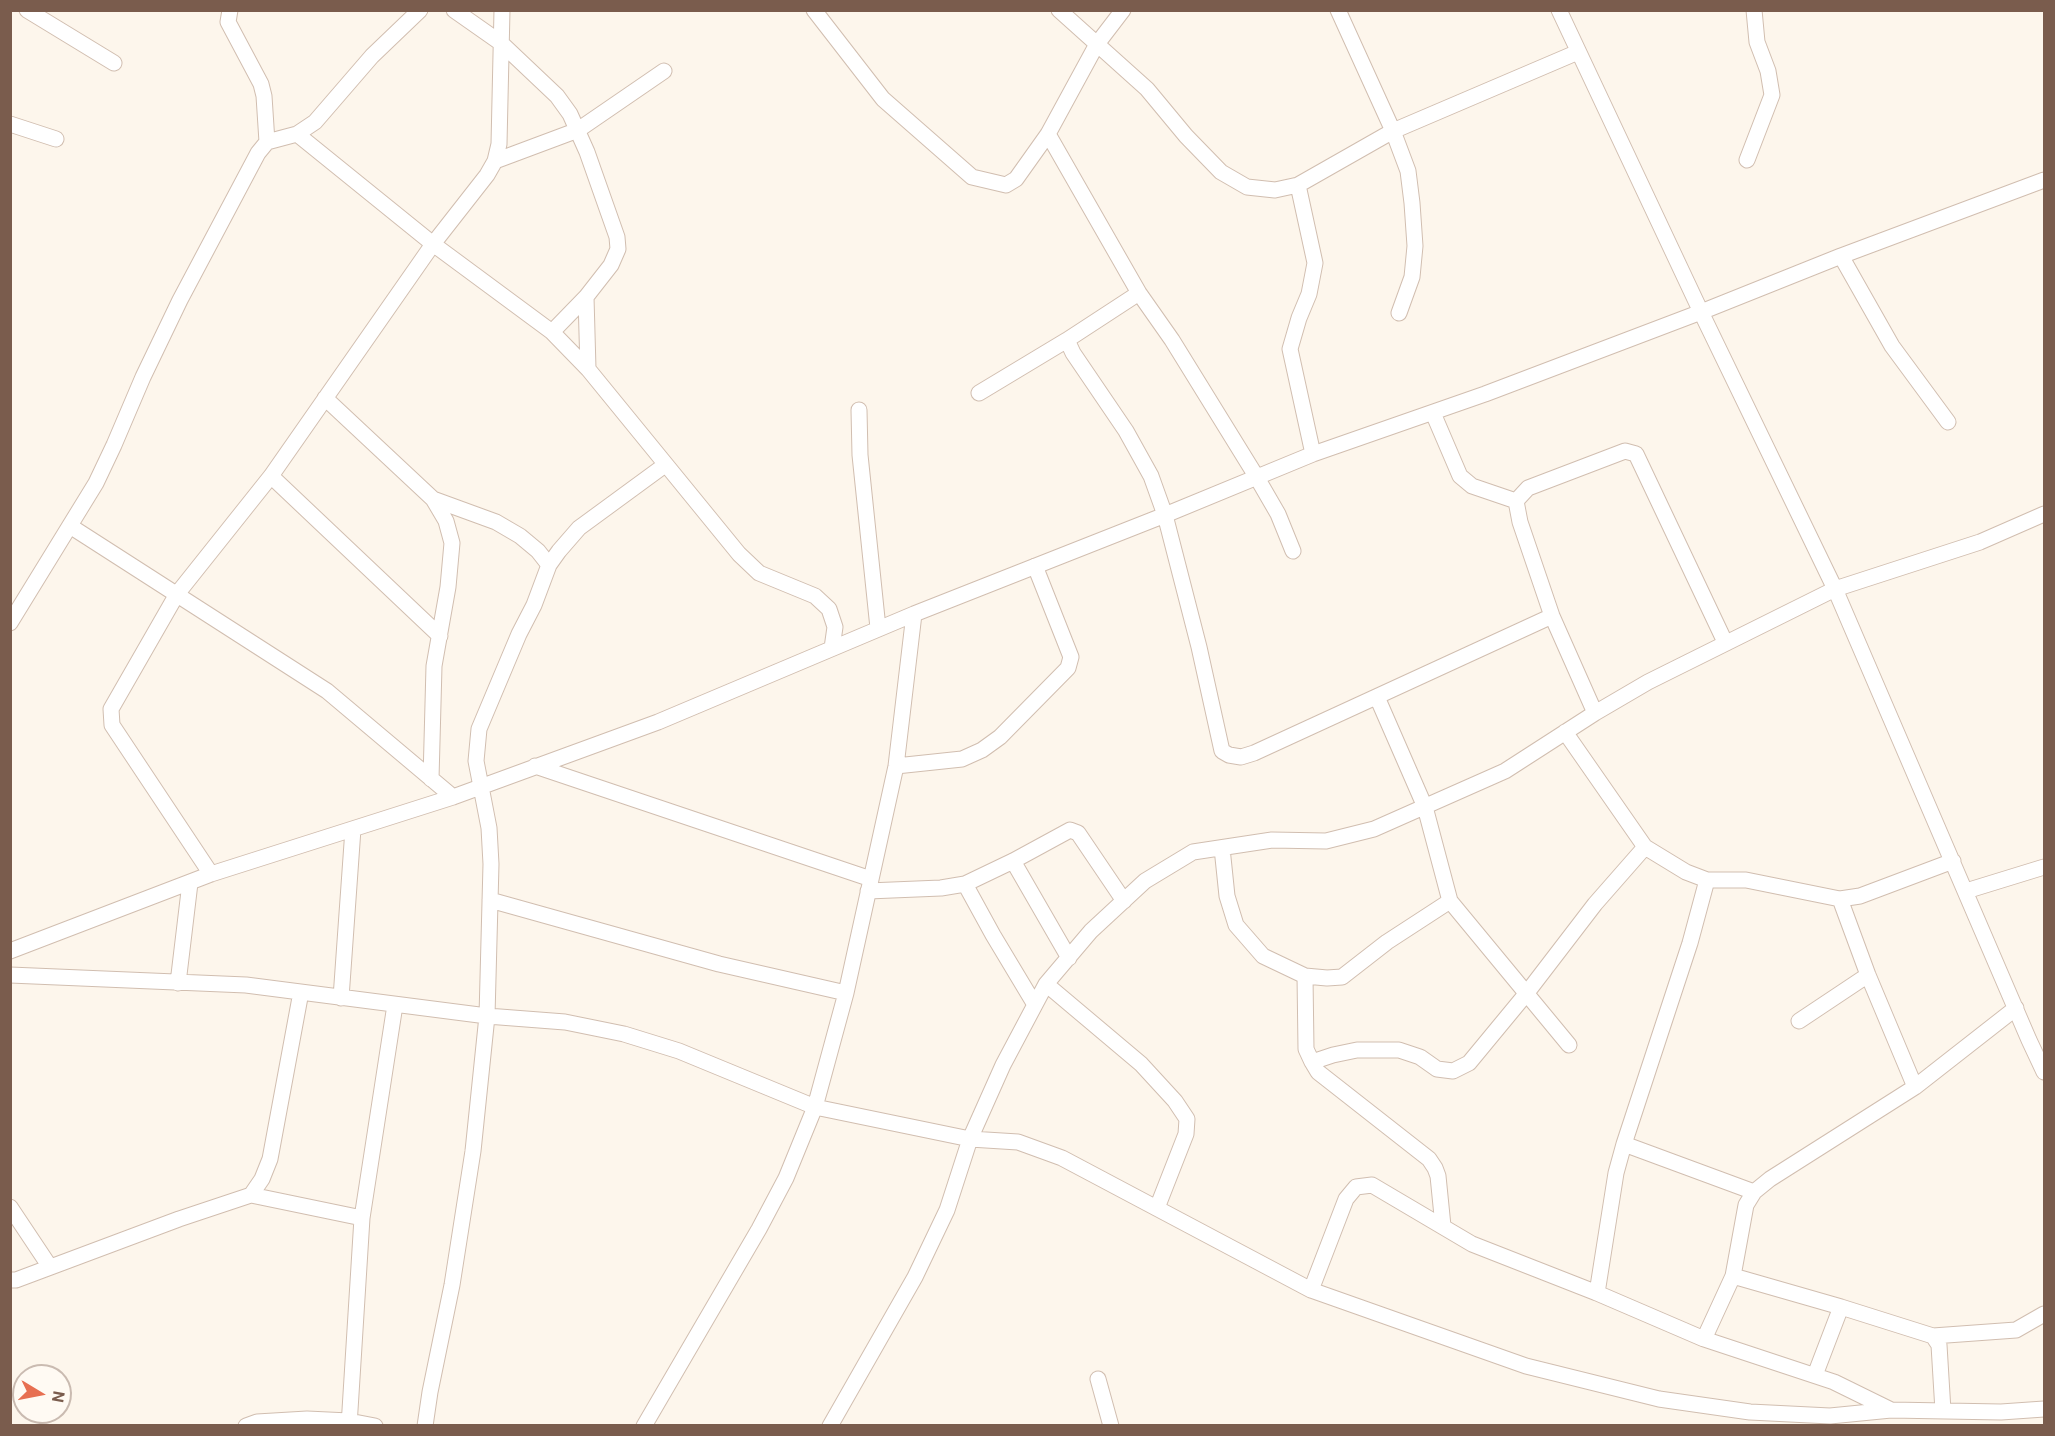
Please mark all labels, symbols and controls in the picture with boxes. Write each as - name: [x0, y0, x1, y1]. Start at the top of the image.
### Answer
- north arrow: [12, 1364, 72, 1424]
- text: N: [48, 1390, 69, 1404]

